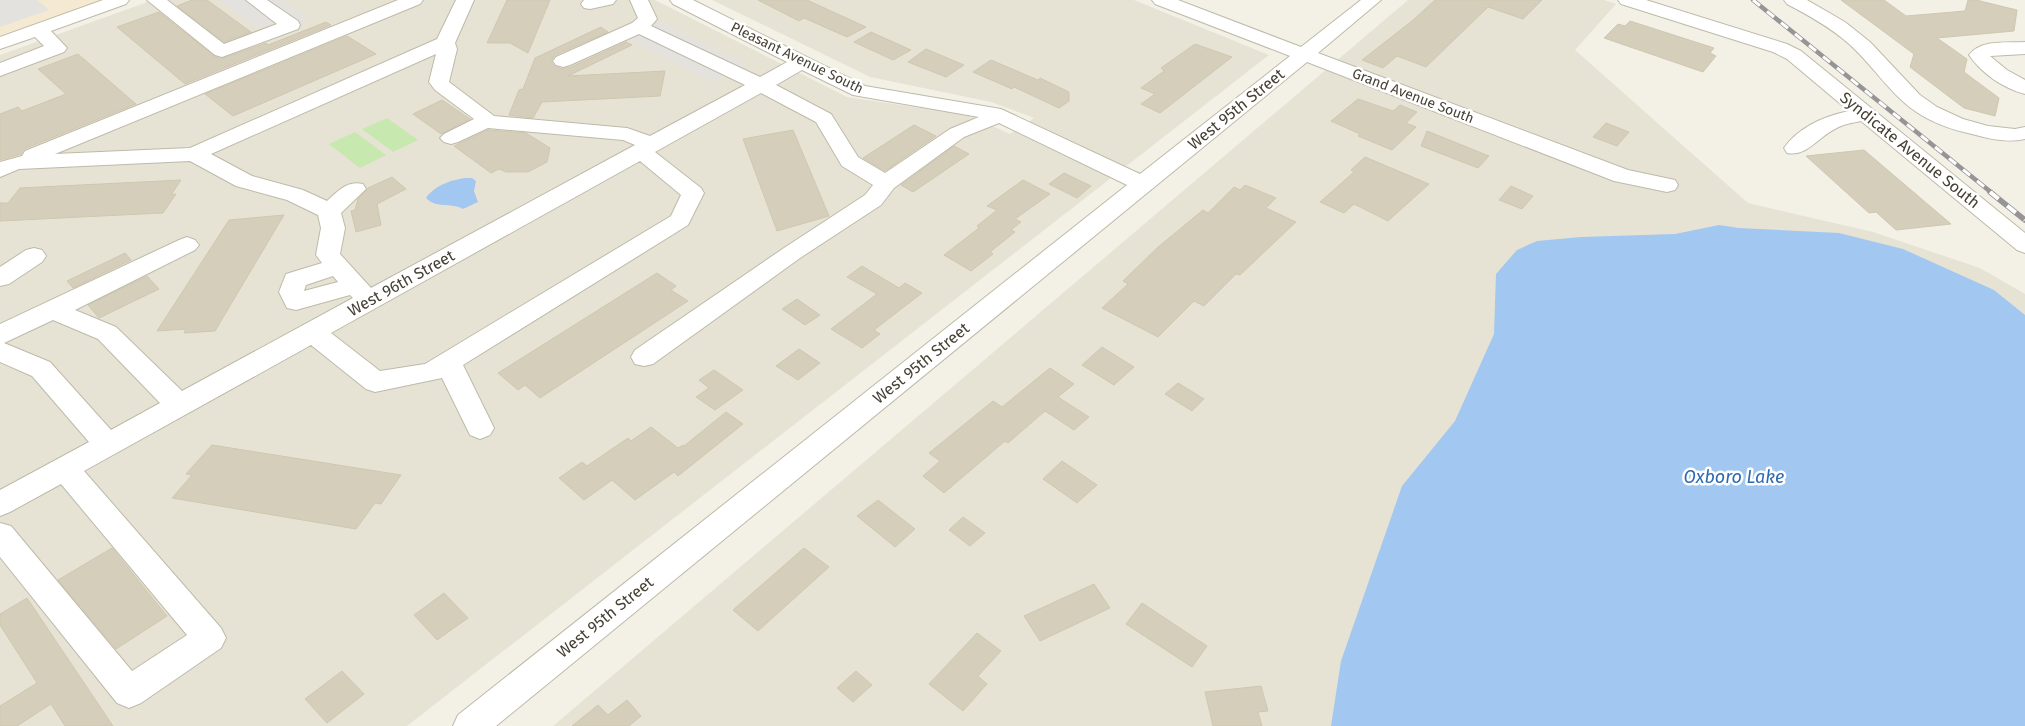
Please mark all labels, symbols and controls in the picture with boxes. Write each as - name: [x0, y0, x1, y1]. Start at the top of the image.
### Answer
- street label: Pleasant Avenue South: [728, 18, 866, 98]
- street label: West 95th Street: [1184, 64, 1288, 154]
- street label: Grand Avenue South: [1350, 65, 1476, 127]
- street label: Syndicate Avenue South: [1836, 88, 1984, 212]
- street label: West 96th Street: [344, 246, 458, 320]
- street label: West 95th Street: [869, 318, 973, 408]
- water label: Oxboro Lake: [1684, 466, 1784, 488]
- street label: West 95th Street: [553, 572, 657, 662]

